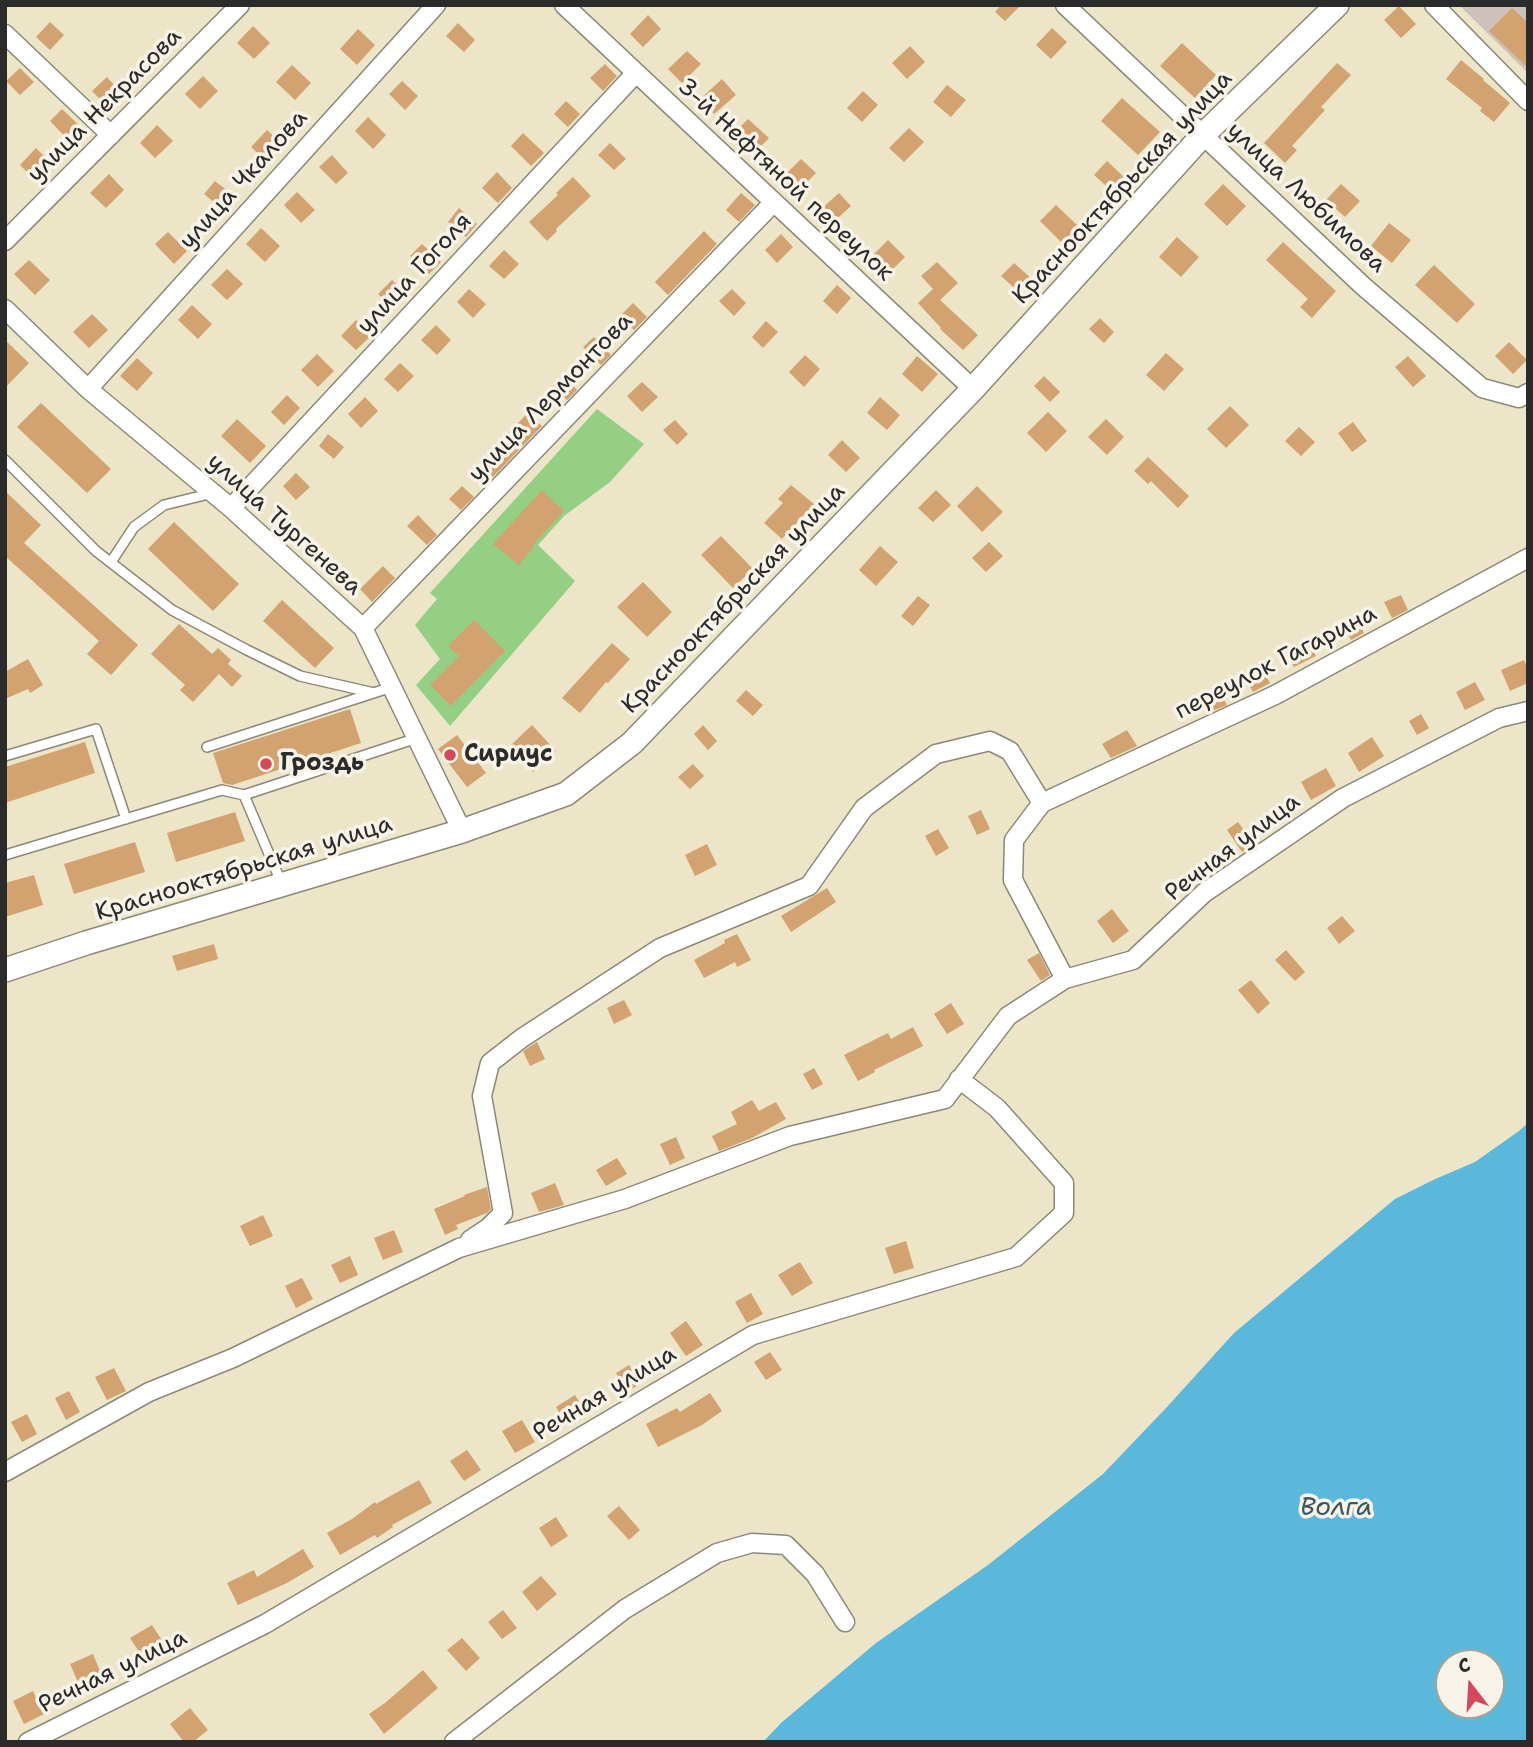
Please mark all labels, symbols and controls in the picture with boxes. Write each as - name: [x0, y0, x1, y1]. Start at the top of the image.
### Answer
- street label: улица Некрасова: [22, 23, 188, 189]
- street label: Краснооктябрьская улица: [1007, 65, 1239, 311]
- street label: 3-й Нефтяной переулок: [671, 72, 899, 288]
- street label: улица Чкалова: [174, 104, 314, 256]
- street label: улица Любимова: [1220, 117, 1392, 279]
- street label: улица Гоголя: [352, 208, 478, 340]
- street label: улица Лермонтова: [463, 307, 639, 489]
- street label: улица Тургенева: [201, 448, 367, 602]
- street label: Краснооктябрьская улица: [616, 478, 852, 720]
- street label: переулок Гагарина: [1170, 600, 1382, 726]
- place label: Сириус: [464, 741, 553, 769]
- marker: Сириус: [442, 747, 458, 763]
- place label: Гроздь: [280, 750, 364, 778]
- marker: Гроздь: [258, 756, 274, 772]
- street label: Речная улица: [1160, 788, 1306, 908]
- street label: Краснооктябрьская улица: [92, 810, 396, 928]
- street label: Речная улица: [528, 1340, 682, 1448]
- water label: Волга: [1300, 1492, 1372, 1524]
- street label: Речная улица: [34, 1624, 192, 1720]
- north arrow: [1435, 1649, 1505, 1719]
- text: С: [1455, 1652, 1474, 1679]

